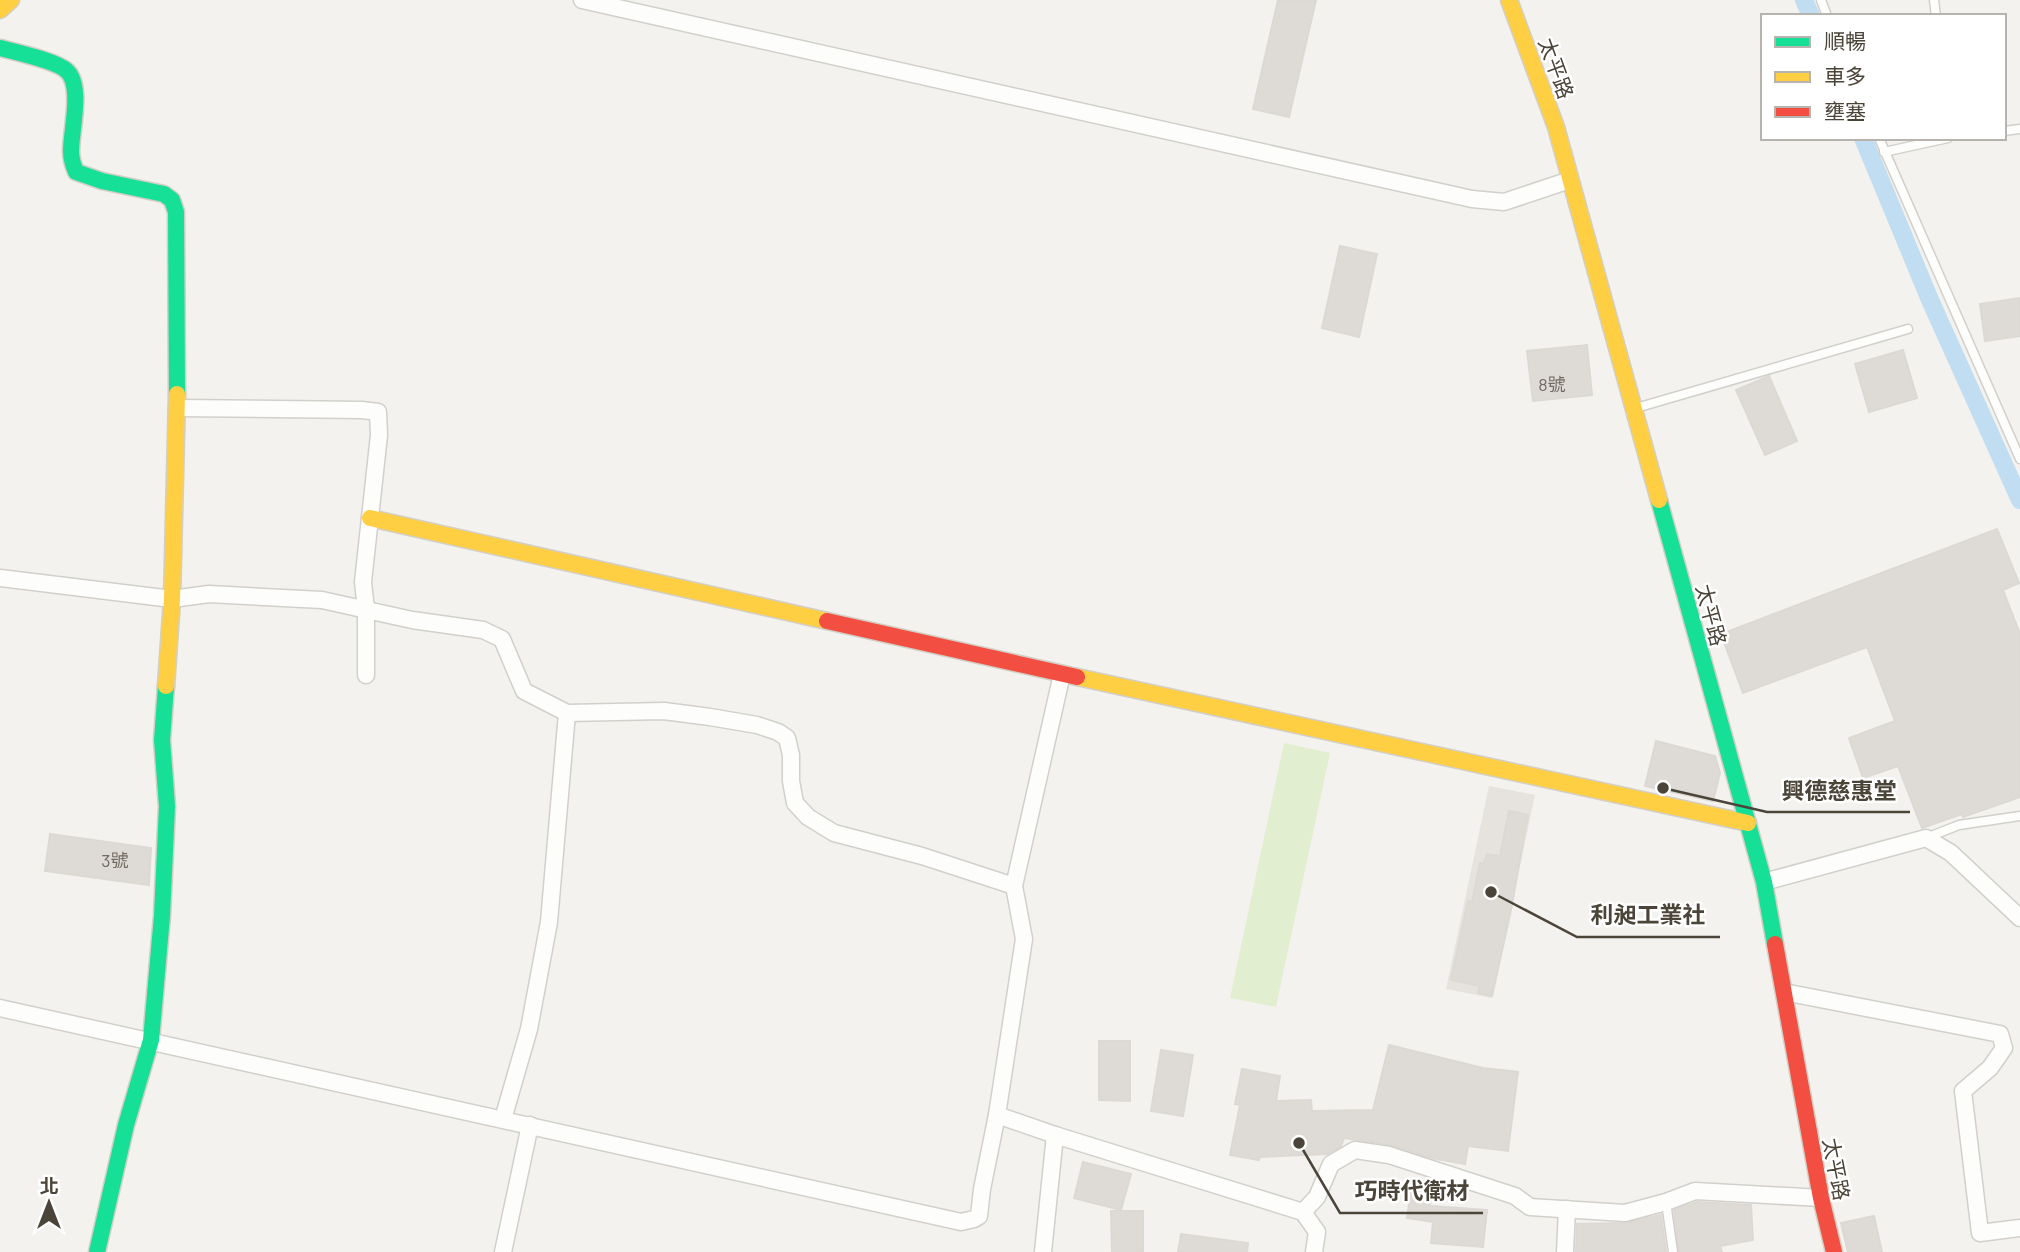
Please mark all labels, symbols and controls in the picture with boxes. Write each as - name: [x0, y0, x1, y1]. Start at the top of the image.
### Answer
- legend: [1761, 14, 2006, 140]
- text: 順暢: [1824, 28, 1866, 53]
- street label: 太平路: [1534, 34, 1580, 102]
- text: 車多: [1824, 63, 1866, 88]
- text: 壅塞: [1824, 98, 1866, 123]
- house number: 8號: [1538, 373, 1566, 395]
- street label: 太平路: [1692, 581, 1732, 649]
- callout: 興德慈惠堂: [1767, 768, 1910, 812]
- text: 興德慈惠堂: [1782, 776, 1897, 804]
- house number: 3號: [101, 849, 129, 871]
- callout: 利昶工業社: [1577, 893, 1720, 937]
- text: 利昶工業社: [1591, 900, 1706, 928]
- street label: 太平路: [1819, 1136, 1855, 1202]
- north arrow: [14, 1168, 84, 1238]
- callout: 巧時代衛材: [1340, 1169, 1483, 1213]
- text: 北: [39, 1174, 59, 1197]
- text: 巧時代衛材: [1355, 1176, 1470, 1204]

